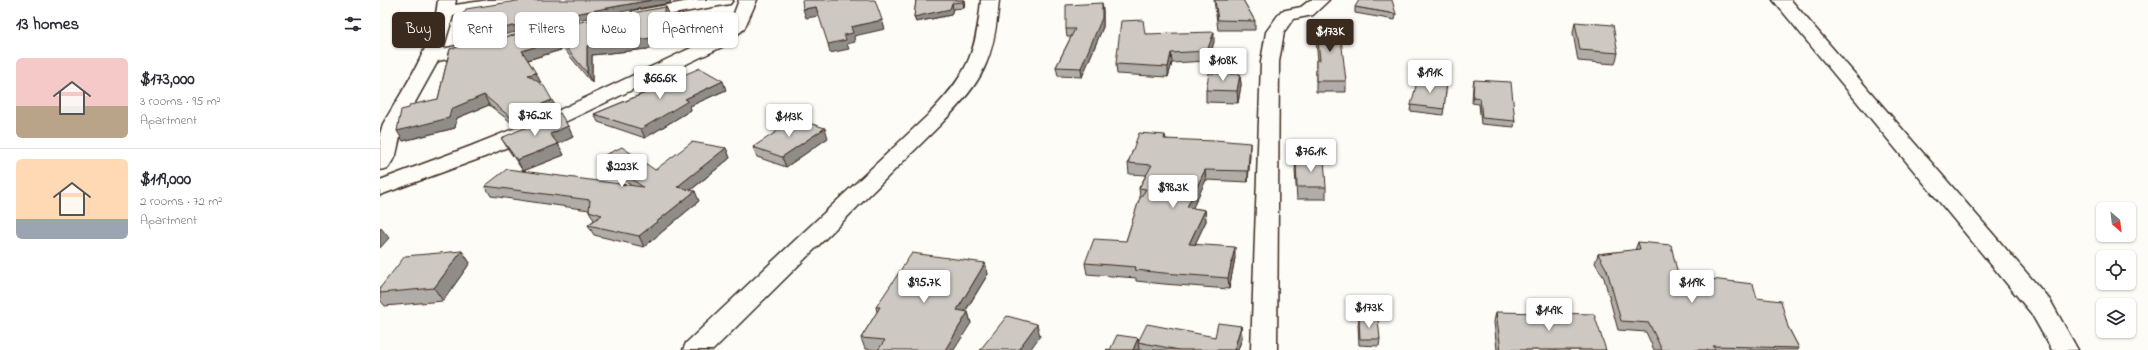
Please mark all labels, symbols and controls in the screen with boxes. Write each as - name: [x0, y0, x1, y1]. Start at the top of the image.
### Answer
- text: 13 homes: [16, 12, 79, 37]
- chip: Buy: [392, 12, 445, 48]
- chip: Rent: [453, 12, 507, 48]
- chip: Filters: [515, 12, 579, 48]
- chip: New: [587, 12, 640, 48]
- chip: Apartment: [648, 12, 738, 48]
- icon: filters: [342, 13, 364, 35]
- pin: $173K: [1302, 19, 1358, 53]
- text: $173K: [1315, 22, 1345, 41]
- pin: $108K: [1195, 48, 1251, 82]
- text: $108K: [1209, 51, 1237, 70]
- pin: $191K: [1402, 60, 1458, 94]
- text: $191K: [1417, 63, 1443, 82]
- pin: $66.6K: [627, 66, 693, 100]
- text: $173,000: [140, 67, 195, 92]
- text: $66.6K: [643, 69, 677, 88]
- icon: home: [48, 74, 96, 122]
- text: 3 rooms · 95 m²: [140, 92, 221, 111]
- pin: $76.2K: [502, 103, 568, 137]
- pin: $113K: [761, 104, 817, 138]
- text: $76.2K: [518, 106, 552, 125]
- text: $113K: [775, 107, 803, 126]
- text: Apartment: [140, 111, 197, 130]
- pin: $76.1K: [1278, 139, 1344, 173]
- text: $76.1K: [1295, 142, 1327, 161]
- pin: $223K: [594, 154, 650, 188]
- text: $223K: [606, 157, 638, 176]
- text: $119,000: [140, 167, 191, 192]
- icon: home: [48, 175, 96, 223]
- pin: $98.3K: [1140, 175, 1206, 209]
- text: $98.3K: [1158, 178, 1188, 197]
- text: 2 rooms · 72 m²: [140, 192, 222, 211]
- north arrow: [2096, 202, 2136, 242]
- map controls: [2096, 202, 2136, 338]
- text: Apartment: [140, 211, 197, 230]
- button: locate: [2096, 250, 2136, 290]
- pin: $95.7K: [891, 270, 957, 304]
- pin: $119K: [1664, 270, 1720, 304]
- text: $95.7K: [907, 273, 941, 292]
- text: $119K: [1679, 273, 1705, 292]
- pin: $173K: [1341, 295, 1397, 329]
- text: $173K: [1354, 298, 1384, 317]
- pin: $149K: [1521, 298, 1577, 332]
- button: layers: [2096, 298, 2136, 338]
- text: $149K: [1535, 301, 1563, 320]

